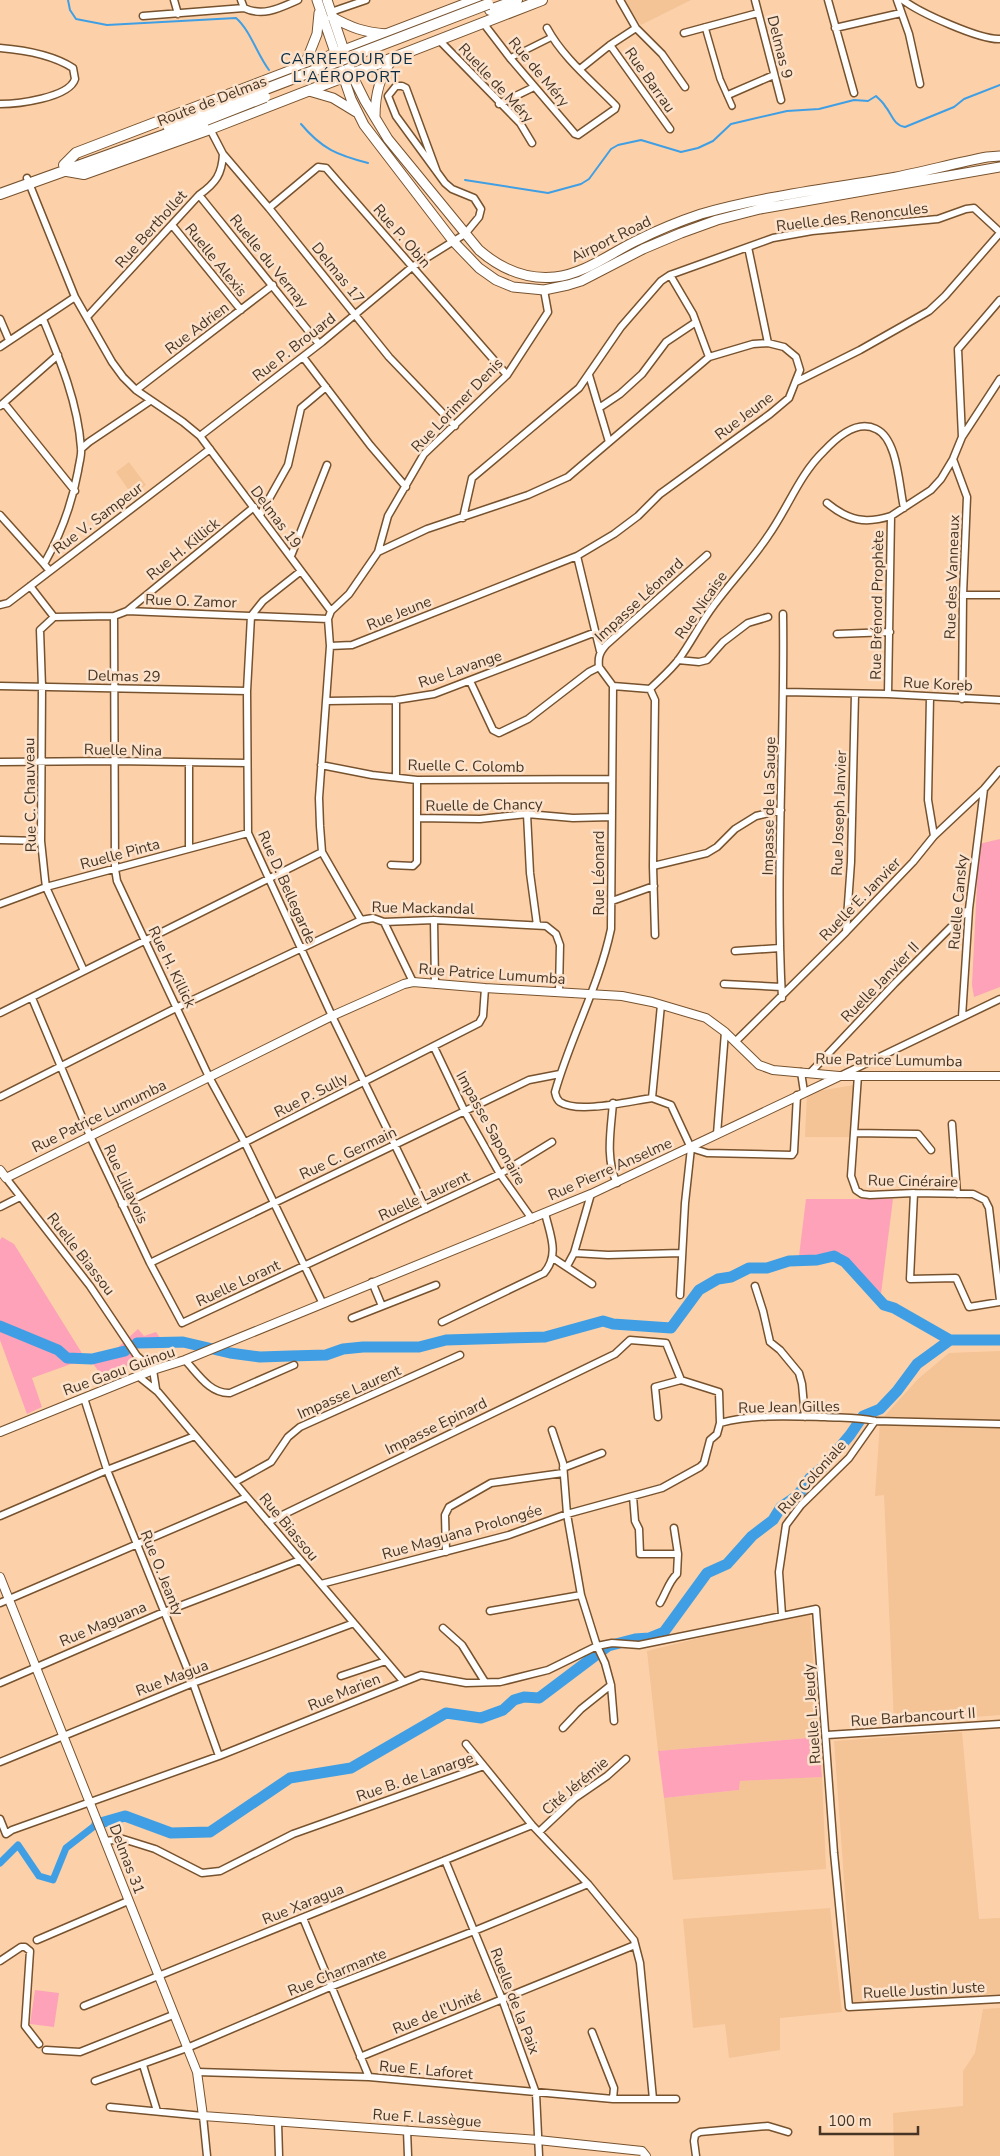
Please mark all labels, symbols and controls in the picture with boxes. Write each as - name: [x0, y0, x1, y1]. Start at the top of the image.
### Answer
- street label: Delmas 9: [763, 13, 797, 81]
- street label: Rue de Méry: [504, 33, 574, 111]
- street label: Ruelle de Méry: [454, 39, 538, 127]
- street label: Rue Barrau: [620, 43, 680, 117]
- district label: CARREFOUR DE L'AÉROPORT: [280, 48, 414, 88]
- street label: Route de Delmas: [154, 71, 270, 131]
- street label: Rue Berthollet: [111, 185, 192, 272]
- street label: Ruelle des Renoncules: [775, 198, 929, 236]
- street label: Rue P. Obin: [369, 200, 435, 272]
- street label: Ruelle du Vernay: [225, 210, 313, 312]
- street label: Airport Road: [568, 211, 654, 267]
- street label: Ruelle Alexis: [180, 219, 252, 301]
- street label: Delmas 17: [307, 238, 369, 308]
- street label: Rue Adrien: [161, 297, 233, 359]
- street label: Rue P. Brouard: [248, 308, 340, 386]
- street label: Rue Lorimer Denis: [407, 353, 507, 457]
- street label: Rue Jeune: [711, 388, 777, 444]
- street label: Rue V. Sampeur: [49, 477, 147, 558]
- street label: Delmas 19: [246, 482, 306, 552]
- street label: Rue H. Killick: [142, 513, 224, 585]
- street label: Rue des Vanneaux: [940, 514, 964, 640]
- street label: Rue Brénord Prophète: [866, 530, 888, 680]
- street label: Impasse Léonard: [590, 554, 688, 646]
- street label: Rue Nicaise: [670, 567, 732, 643]
- street label: Rue O. Zamor: [145, 589, 238, 613]
- street label: Rue Jeune: [364, 591, 434, 635]
- street label: Rue Lavange: [416, 645, 504, 693]
- street label: Delmas 29: [87, 665, 161, 687]
- street label: Rue Koreb: [903, 672, 974, 696]
- street label: Impasse de la Sauge: [758, 736, 780, 876]
- street label: Rue C. Chauveau: [19, 737, 41, 853]
- street label: Ruelle Nina: [84, 739, 162, 761]
- street label: Rue Joseph Janvier: [827, 749, 851, 876]
- street label: Ruelle C. Colomb: [407, 755, 525, 777]
- street label: Ruelle de Chancy: [425, 794, 543, 816]
- street label: Rue D. Bellegarde: [253, 827, 321, 947]
- street label: Rue Léonard: [589, 830, 609, 916]
- street label: Ruelle Pinta: [78, 834, 162, 874]
- street label: Ruelle E. Janvier: [815, 852, 906, 945]
- street label: Ruelle Cansky: [944, 853, 972, 950]
- street label: Rue Mackandal: [371, 897, 475, 919]
- street label: Rue H. Killick: [144, 923, 201, 1012]
- street label: Ruelle Janvier II: [837, 937, 923, 1027]
- street label: Rue Patrice Lumumba: [418, 959, 566, 989]
- street label: Rue Patrice Lumumba: [815, 1049, 963, 1071]
- street label: Rue P. Sully: [271, 1068, 352, 1122]
- street label: Impasse Saponaire: [451, 1068, 531, 1188]
- street label: Rue Patrice Lumumba: [28, 1075, 170, 1157]
- street label: Rue C. Germain: [296, 1122, 400, 1184]
- street label: Rue Pierre Anselme: [545, 1133, 675, 1205]
- street label: Rue Lillavois: [99, 1141, 153, 1227]
- street label: Ruelle Laurent: [375, 1166, 474, 1226]
- street label: Rue Cinéraire: [868, 1170, 958, 1192]
- street label: Ruelle Biassou: [42, 1209, 120, 1299]
- street label: Ruelle Lorant: [193, 1254, 284, 1311]
- street label: Rue Gaou Guinou: [60, 1341, 178, 1401]
- street label: Impasse Laurent: [294, 1360, 405, 1424]
- street label: Impasse Epinard: [382, 1393, 490, 1459]
- street label: Rue Jean Gilles: [738, 1396, 840, 1418]
- street label: Rue Coloniale: [773, 1436, 851, 1518]
- street label: Rue Biassou: [255, 1489, 323, 1565]
- street label: Rue Maguana Prolongée: [380, 1500, 544, 1564]
- street label: Rue O. Jeanty: [136, 1527, 188, 1619]
- street label: Rue Maguana: [56, 1597, 150, 1651]
- street label: Rue Magua: [133, 1655, 211, 1701]
- street label: Ruelle L. Jeudy: [799, 1663, 825, 1765]
- street label: Rue Marien: [305, 1668, 383, 1716]
- street label: Rue Barbancourt II: [850, 1703, 976, 1731]
- street label: Rue B. de Lanarge: [354, 1748, 476, 1806]
- street label: Cité Jérémie: [538, 1752, 612, 1820]
- street label: Delmas 31: [105, 1821, 149, 1897]
- street label: Rue Xaragua: [259, 1879, 347, 1929]
- street label: Rue Charmante: [285, 1943, 389, 2001]
- street label: Ruelle de la Paix: [486, 1945, 545, 2057]
- street label: Ruelle Justin Juste: [862, 1977, 986, 2003]
- street label: Rue de l'Unité: [390, 1985, 484, 2039]
- street label: Rue E. Laforet: [378, 2056, 475, 2084]
- street label: Rue F. Lassègue: [372, 2104, 482, 2132]
- scale bar: [820, 2104, 918, 2136]
- text: 100 m: [828, 2111, 872, 2131]

